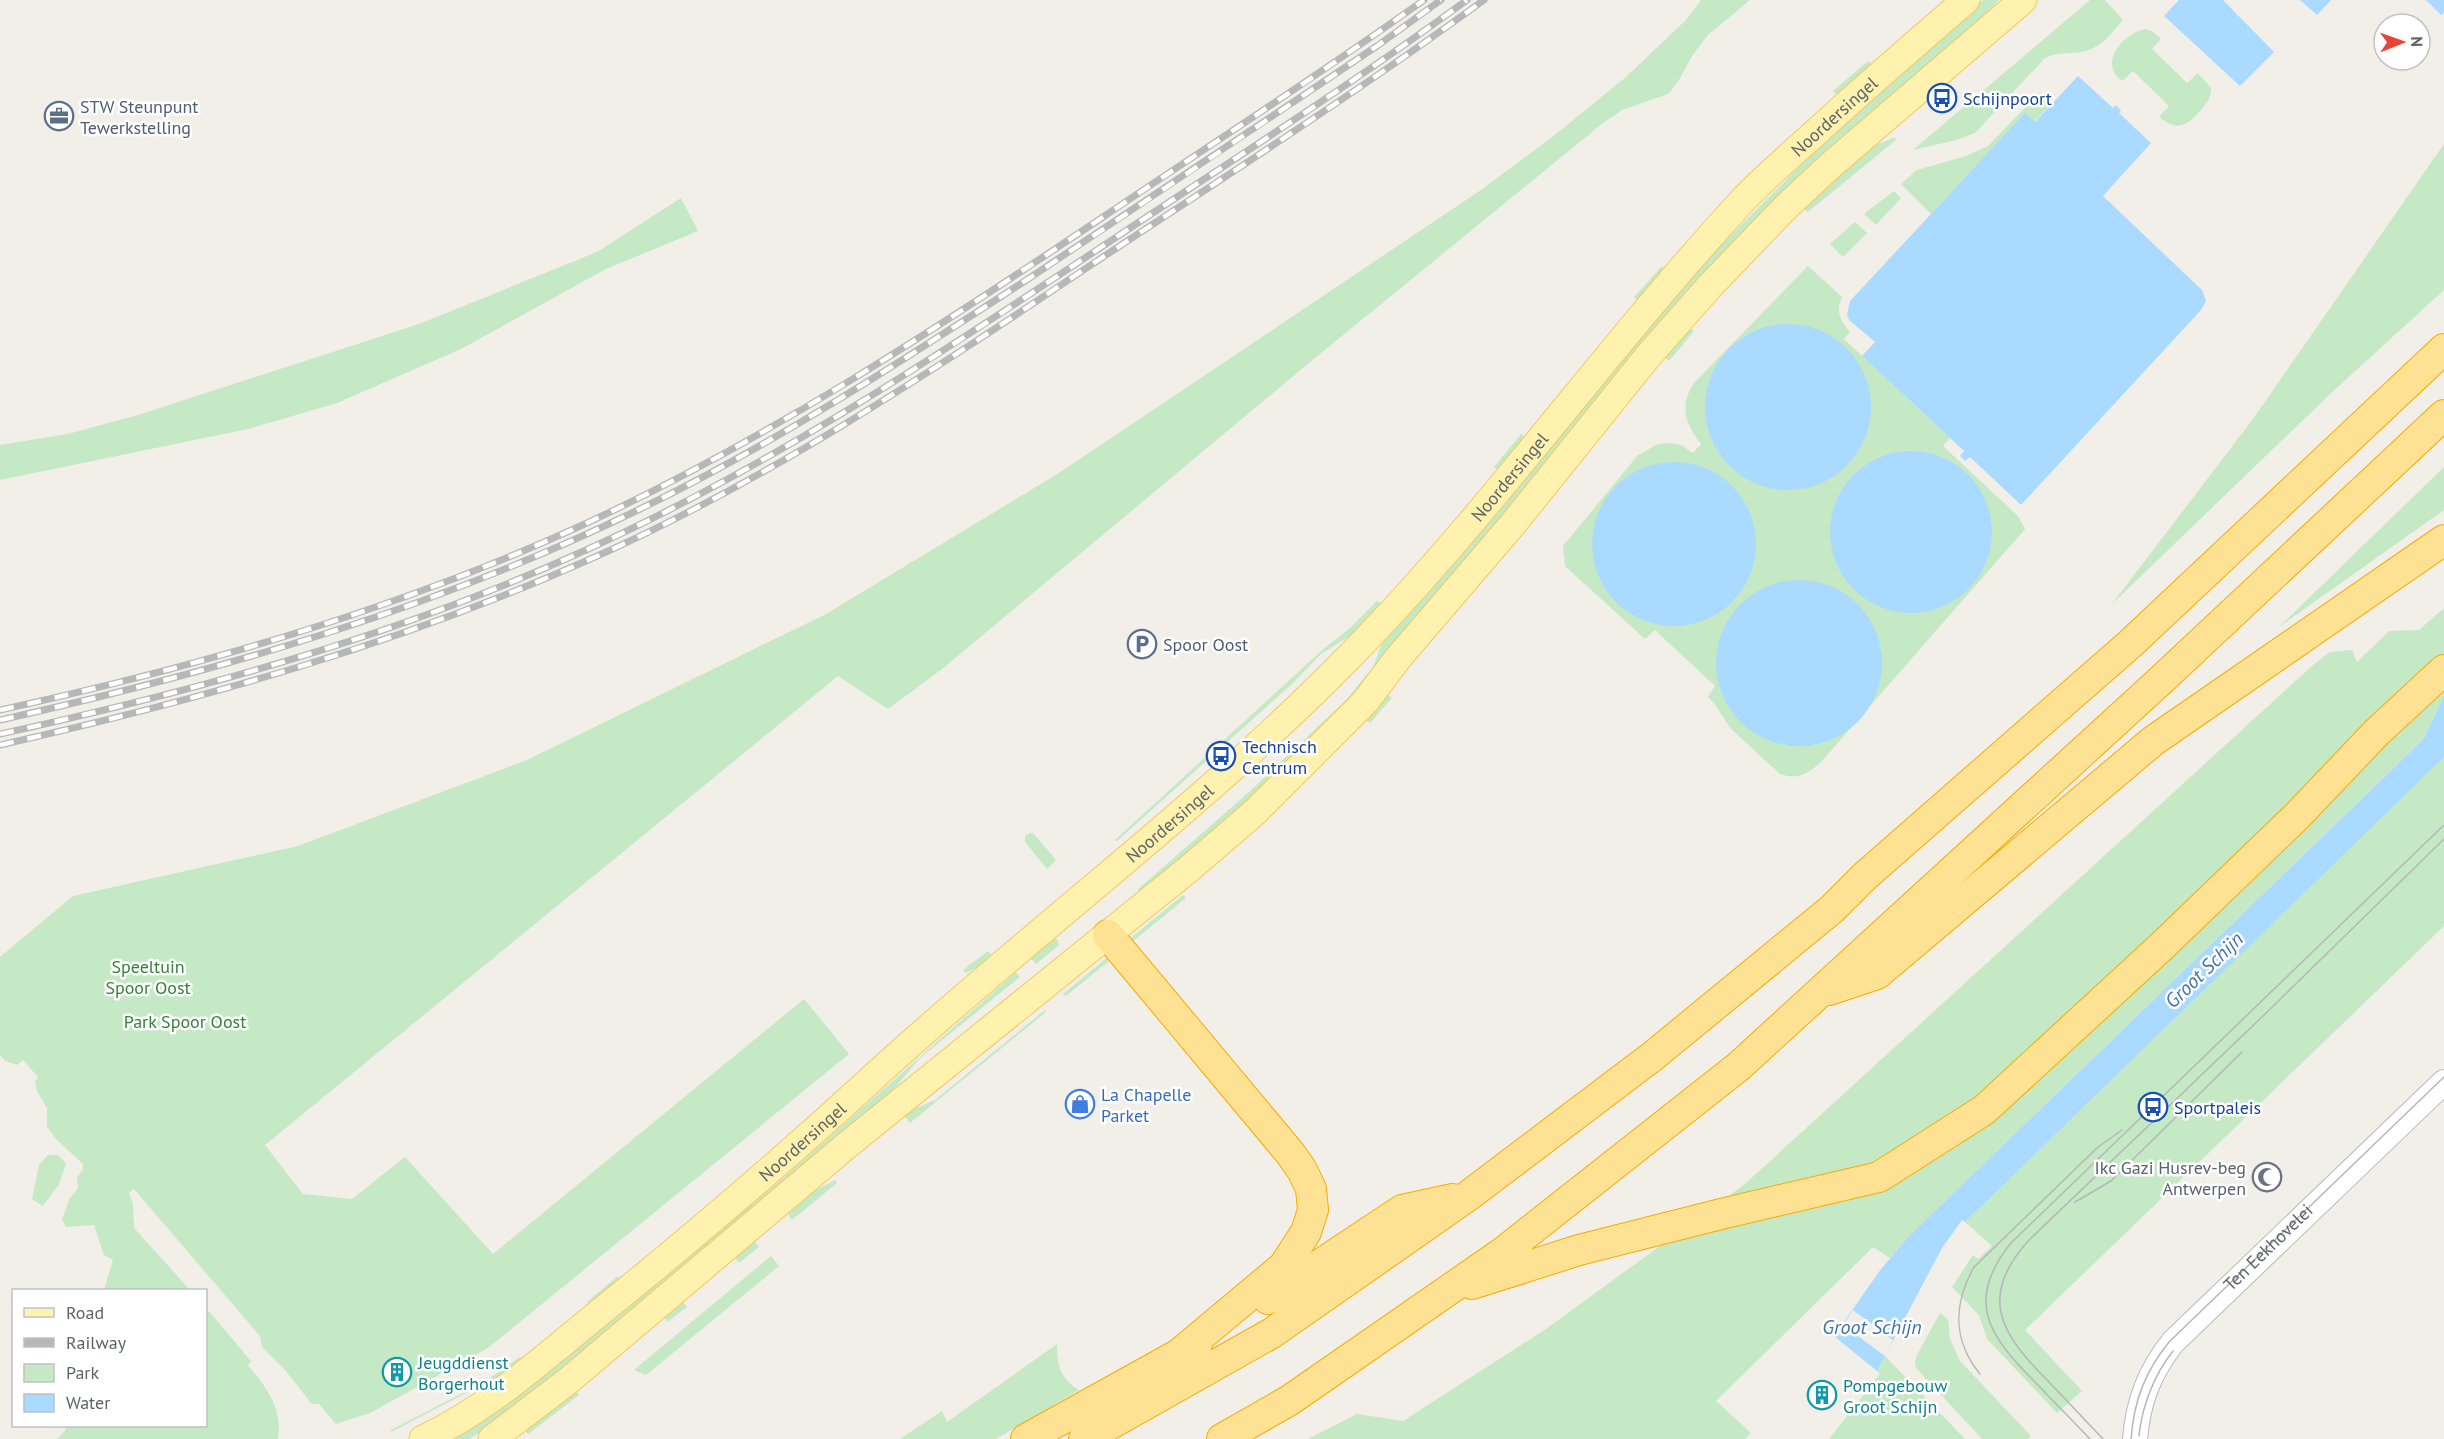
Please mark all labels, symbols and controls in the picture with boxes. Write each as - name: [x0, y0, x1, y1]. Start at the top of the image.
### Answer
- north arrow: [2372, 12, 2432, 72]
- text: N: [2407, 36, 2427, 47]
- street label: Noordersingel: [1786, 71, 1883, 161]
- bus stop icon: Schijnpoort: [1926, 82, 1958, 114]
- place label: Schijnpoort: [1963, 87, 2052, 110]
- place label: STW Steunpunt Tewerkstelling: [80, 95, 198, 139]
- office icon: STW Steunpunt Tewerkstelling: [43, 100, 75, 132]
- street label: Noordersingel: [1466, 427, 1553, 526]
- parking icon: Spoor Oost: [1126, 628, 1158, 660]
- place label: Spoor Oost: [1163, 633, 1248, 656]
- place label: Technisch Centrum: [1242, 735, 1317, 779]
- bus stop icon: Technisch Centrum: [1205, 740, 1237, 772]
- street label: Noordersingel: [1120, 778, 1219, 867]
- water label: Groot Schijn: [2159, 926, 2249, 1014]
- park label: Speeltuin Spoor Oost: [105, 955, 191, 999]
- park label: Park Spoor Oost: [124, 1010, 246, 1033]
- place label: La Chapelle Parket: [1101, 1083, 1191, 1127]
- shop icon: La Chapelle Parket: [1064, 1088, 1096, 1120]
- bus stop icon: Sportpaleis: [2137, 1091, 2169, 1123]
- street label: Noordersingel: [754, 1096, 851, 1186]
- place label: Sportpaleis: [2174, 1096, 2261, 1119]
- place label: Ikc Gazi Husrev-beg Antwerpen: [2095, 1156, 2246, 1200]
- mosque icon: Ikc Gazi Husrev-beg Antwerpen: [2251, 1161, 2283, 1193]
- street label: Ten Eekhovelei: [2218, 1199, 2317, 1295]
- legend: [12, 1289, 207, 1427]
- text: Road: [66, 1301, 104, 1324]
- water label: Groot Schijn: [1822, 1314, 1922, 1340]
- text: Railway: [66, 1331, 127, 1354]
- place label: Jeugddienst Borgerhout: [417, 1351, 509, 1395]
- building icon: Jeugddienst Borgerhout: [381, 1356, 413, 1388]
- text: Park: [66, 1361, 99, 1384]
- place label: Pompgebouw Groot Schijn: [1843, 1374, 1948, 1418]
- building icon: Pompgebouw Groot Schijn: [1806, 1379, 1838, 1411]
- text: Water: [66, 1391, 110, 1414]

